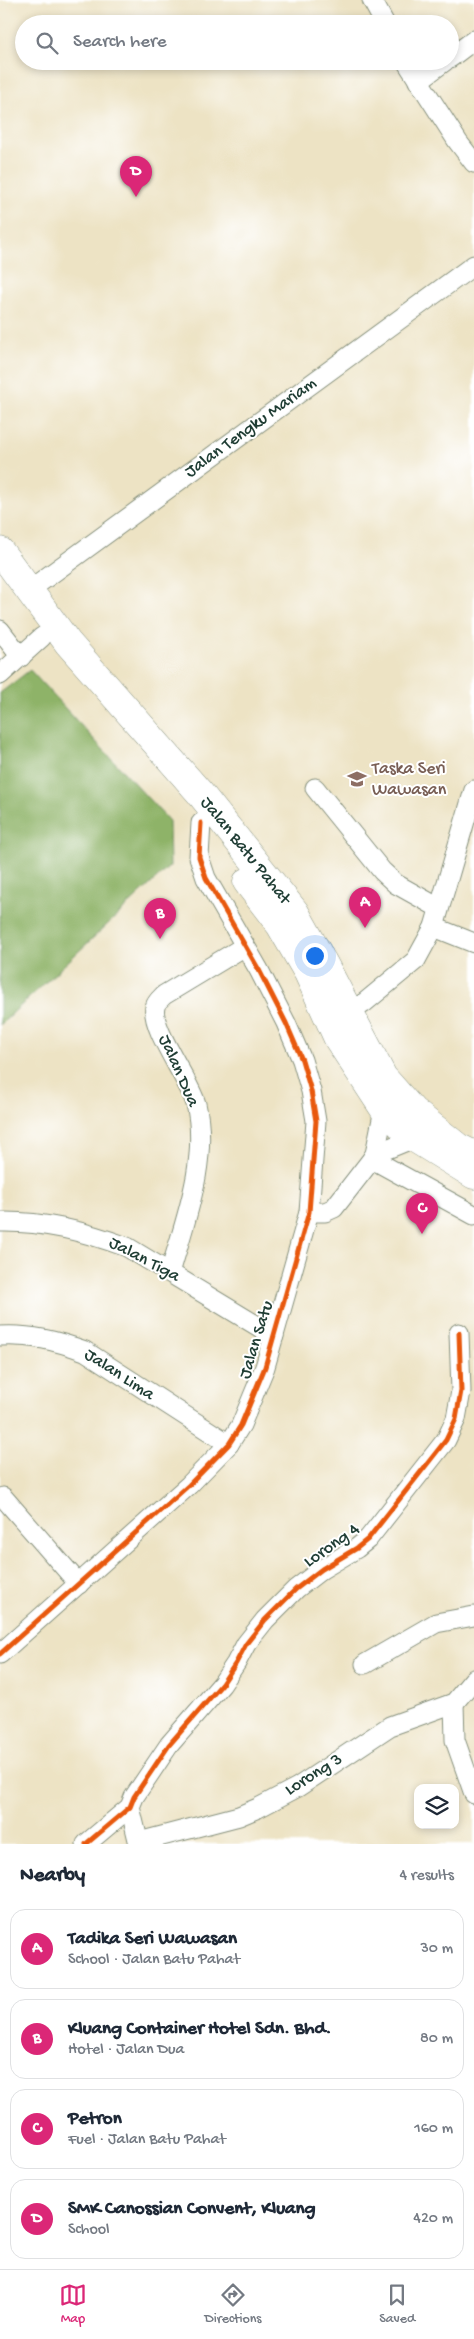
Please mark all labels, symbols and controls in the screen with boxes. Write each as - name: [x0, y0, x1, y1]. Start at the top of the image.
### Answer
- search box: [15, 15, 459, 70]
- icon: search: [33, 29, 61, 57]
- text: Search here: [73, 31, 167, 54]
- pin: D: [120, 156, 152, 197]
- street label: Jalan Tengku Mariam: [181, 373, 321, 483]
- place label: Taska Seri Wawasan: [371, 759, 447, 801]
- school or university icon: Taska Seri Wawasan: [346, 768, 368, 790]
- street label: Jalan Batu Pahat: [195, 793, 296, 910]
- pin: A: [349, 887, 381, 928]
- pin: B: [144, 898, 176, 939]
- your location: [302, 943, 328, 969]
- street label: Jalan Dua: [153, 1032, 204, 1111]
- pin: C: [406, 1193, 438, 1234]
- street label: Jalan Tiga: [105, 1233, 184, 1288]
- street label: Jalan Satu: [235, 1298, 279, 1382]
- street label: Jalan Lima: [80, 1345, 159, 1406]
- street label: Lorong 4: [300, 1519, 364, 1573]
- street label: Lorong 3: [281, 1749, 347, 1801]
- map controls: [414, 1784, 459, 1829]
- button: layers: [414, 1784, 459, 1829]
- text: Nearby: [20, 1864, 85, 1889]
- text: 4 results: [399, 1867, 454, 1886]
- text: Tadika Seri Wawasan: [68, 1928, 237, 1951]
- text: A: [32, 1940, 42, 1959]
- text: 30 m: [420, 1940, 453, 1959]
- text: School · Jalan Batu Pahat: [68, 1951, 240, 1970]
- text: Kluang Container Hotel Sdn. Bhd.: [68, 2018, 332, 2041]
- text: B: [33, 2030, 41, 2049]
- text: 80 m: [420, 2030, 453, 2049]
- text: Hotel · Jalan Dua: [68, 2041, 184, 2060]
- text: Petron: [68, 2108, 122, 2131]
- text: C: [33, 2120, 41, 2139]
- text: 160 m: [414, 2120, 453, 2139]
- text: Fuel · Jalan Batu Pahat: [68, 2131, 226, 2150]
- text: SMK Canossian Convent, Kluang: [68, 2198, 315, 2221]
- text: D: [32, 2210, 42, 2229]
- text: 420 m: [413, 2210, 453, 2229]
- text: School: [68, 2221, 110, 2240]
- tab: Map: [59, 2281, 87, 2328]
- tab: Directions: [205, 2281, 262, 2328]
- tab: Saved: [379, 2281, 415, 2328]

